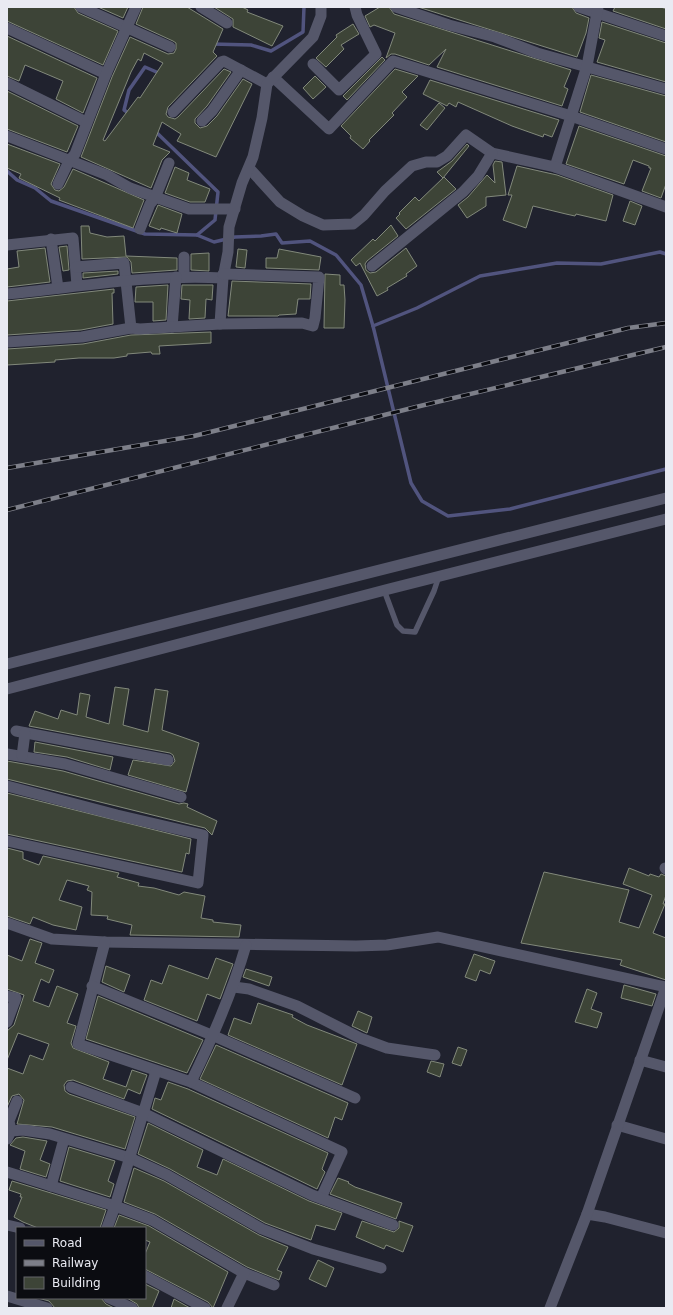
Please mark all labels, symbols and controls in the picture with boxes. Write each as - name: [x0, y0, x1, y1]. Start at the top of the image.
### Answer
- legend: [16, 1227, 146, 1299]
- text: Road: [52, 1236, 82, 1250]
- text: Railway: [52, 1256, 98, 1270]
- text: Building: [52, 1276, 101, 1290]

